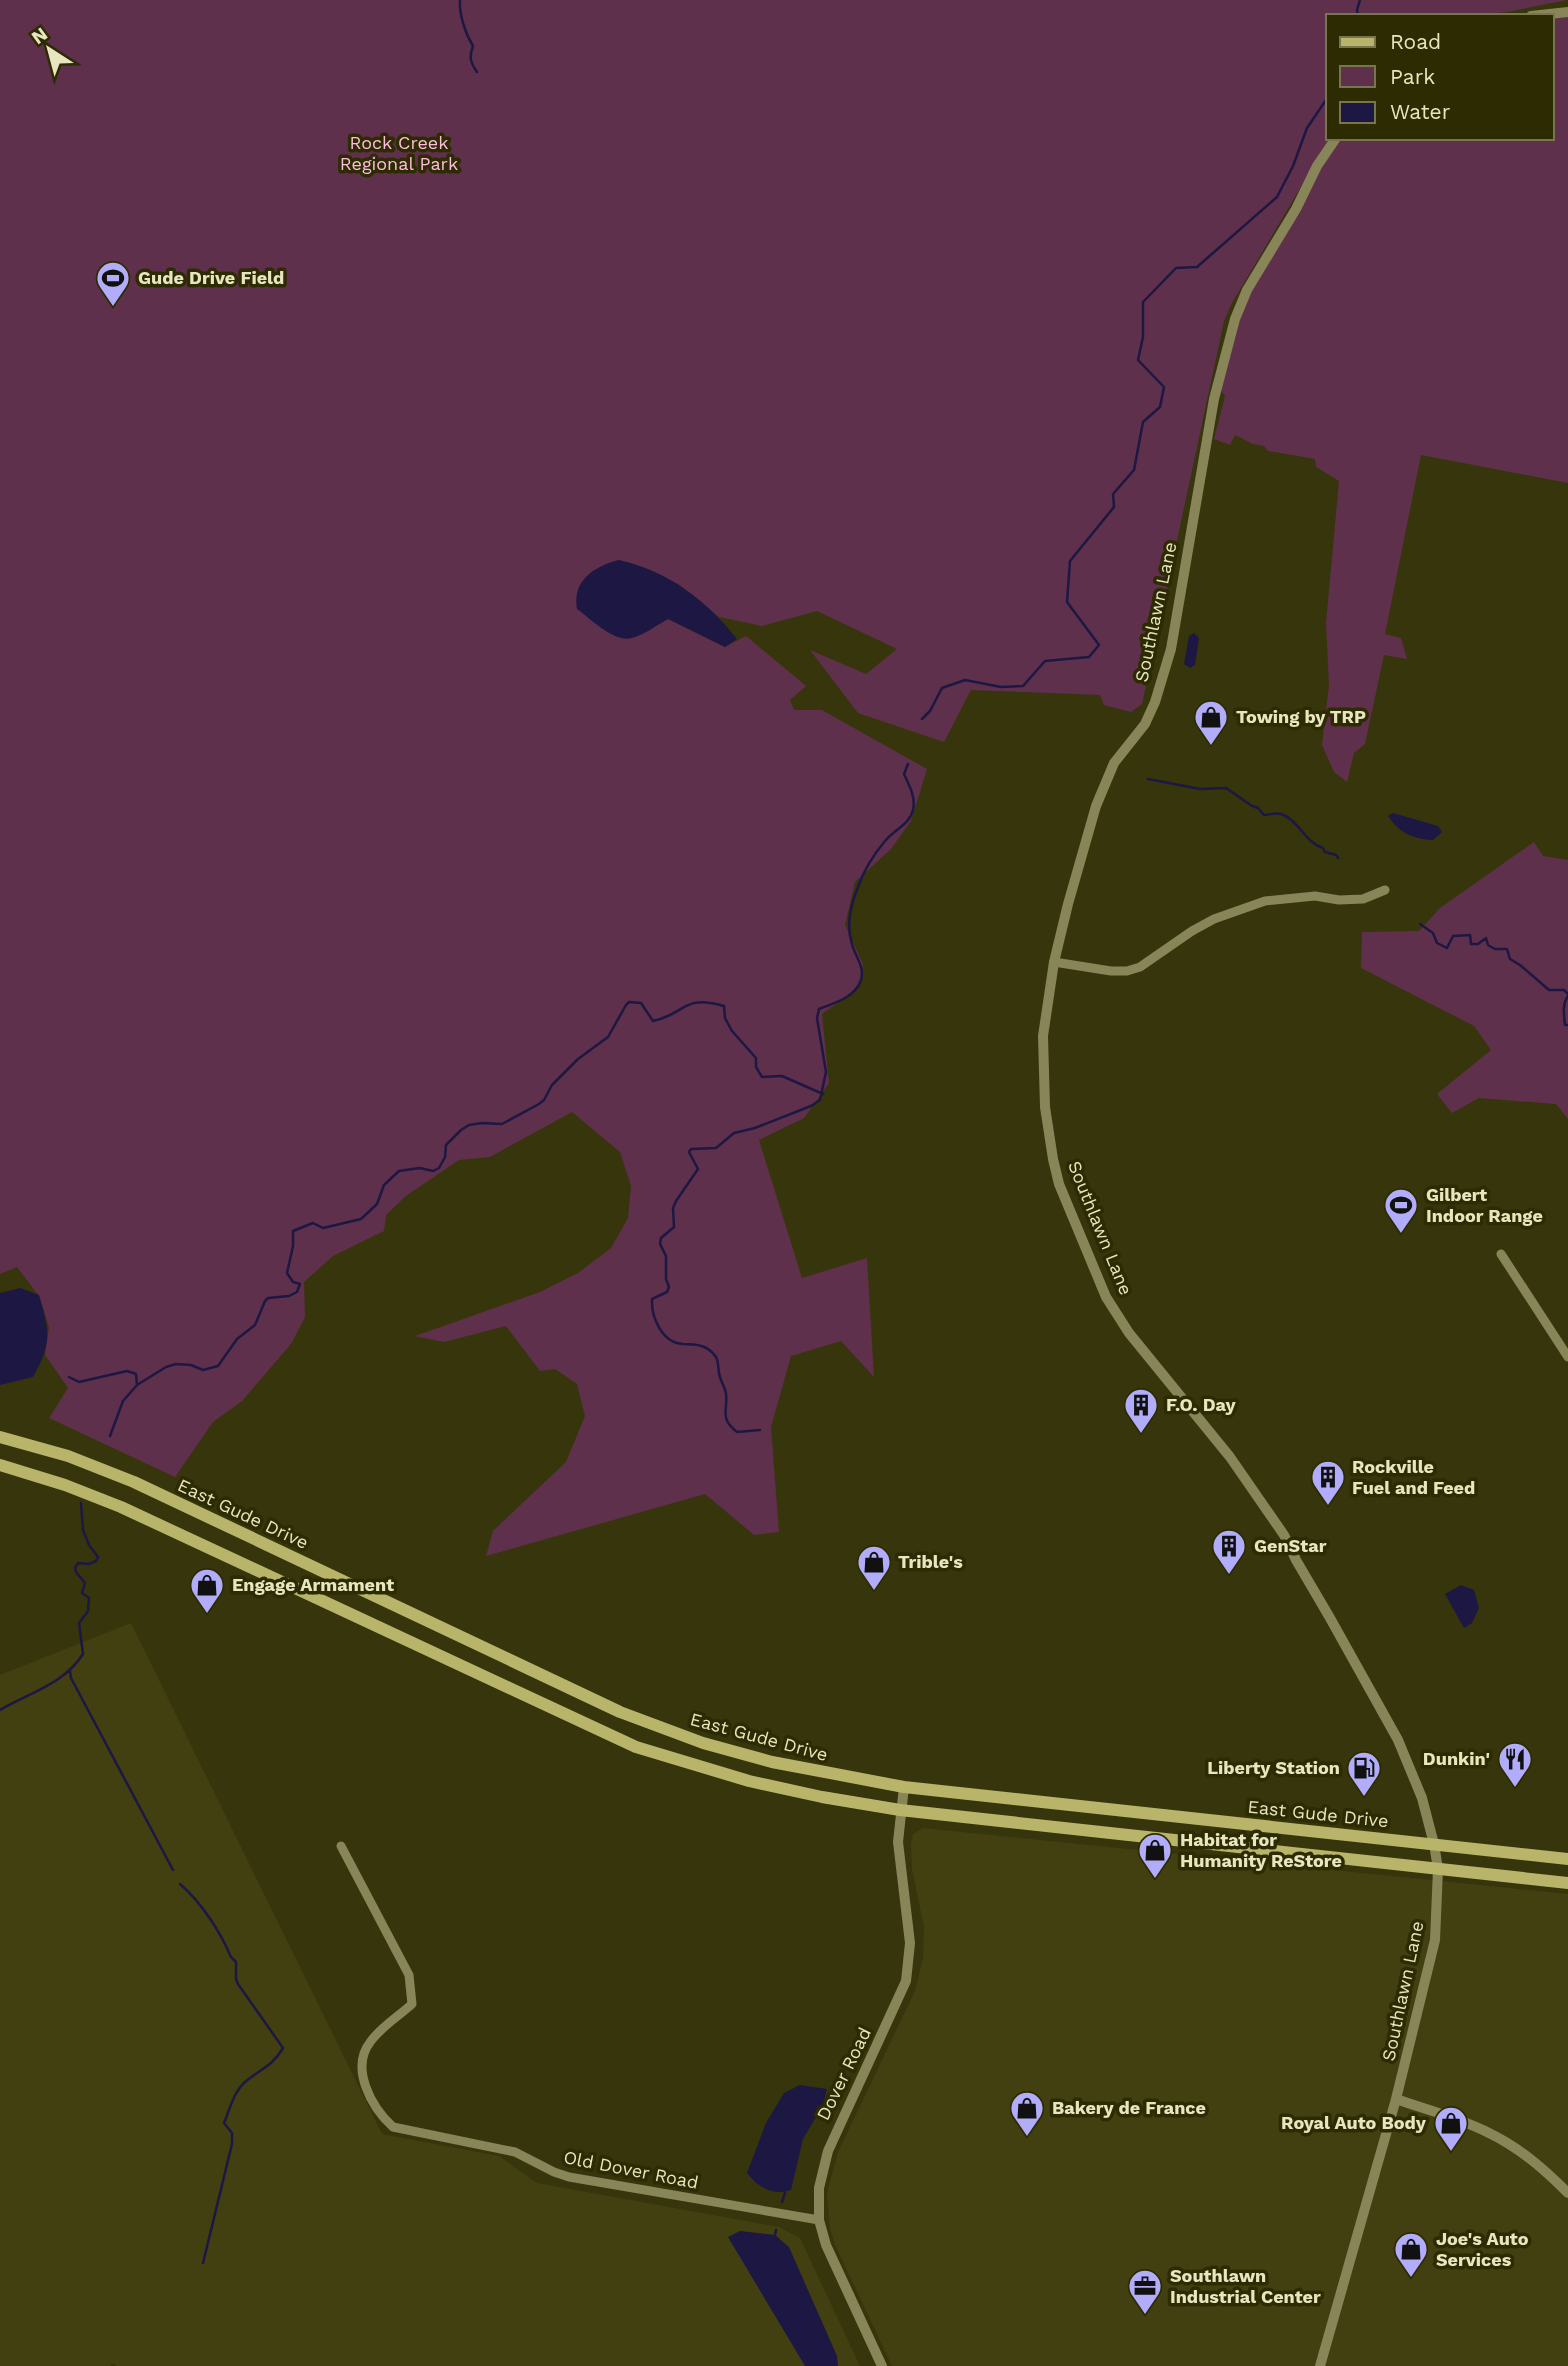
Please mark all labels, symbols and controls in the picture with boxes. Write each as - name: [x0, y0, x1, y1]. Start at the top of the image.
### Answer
- north arrow: [14, 14, 84, 84]
- legend: [1326, 14, 1554, 140]
- text: N: [27, 22, 52, 49]
- text: Road: [1390, 29, 1441, 54]
- text: Park: [1390, 64, 1435, 89]
- text: Water: [1390, 99, 1451, 124]
- park label: Rock Creek Regional Park: [340, 132, 458, 174]
- sports icon: Gude Drive Field: [94, 259, 132, 308]
- place label: Gude Drive Field: [138, 267, 284, 288]
- street label: Southlawn Lane: [1130, 540, 1181, 684]
- shop icon: Towing by TRP: [1192, 698, 1230, 747]
- place label: Towing by TRP: [1236, 706, 1366, 727]
- street label: Southlawn Lane: [1064, 1158, 1137, 1298]
- place label: Gilbert Indoor Range: [1426, 1184, 1543, 1226]
- sports icon: Gilbert Indoor Range: [1382, 1186, 1420, 1235]
- building icon: F.O. Day: [1122, 1386, 1160, 1435]
- place label: F.O. Day: [1166, 1394, 1236, 1415]
- place label: Rockville Fuel and Feed: [1352, 1456, 1475, 1498]
- building icon: Rockville Fuel and Feed: [1309, 1458, 1347, 1507]
- street label: East Gude Drive: [175, 1474, 312, 1553]
- building icon: GenStar: [1210, 1527, 1248, 1576]
- place label: GenStar: [1254, 1535, 1327, 1556]
- shop icon: Trible's: [855, 1543, 893, 1592]
- place label: Trible's: [898, 1551, 963, 1572]
- shop icon: Engage Armament: [188, 1566, 226, 1615]
- place label: Engage Armament: [232, 1574, 394, 1595]
- street label: East Gude Drive: [688, 1708, 830, 1765]
- restaurant icon: Dunkin': [1496, 1740, 1534, 1789]
- place label: Dunkin': [1423, 1748, 1490, 1769]
- fuel station icon: Liberty Station: [1345, 1749, 1383, 1798]
- place label: Liberty Station: [1207, 1757, 1340, 1778]
- street label: East Gude Drive: [1247, 1796, 1390, 1831]
- place label: Habitat for Humanity ReStore: [1180, 1829, 1342, 1871]
- shop icon: Habitat for Humanity ReStore: [1136, 1831, 1174, 1880]
- street label: Southlawn Lane: [1377, 1919, 1428, 2063]
- street label: Dover Road: [812, 2024, 875, 2124]
- shop icon: Bakery de France: [1008, 2089, 1046, 2138]
- place label: Bakery de France: [1052, 2097, 1206, 2118]
- shop icon: Royal Auto Body: [1432, 2104, 1470, 2153]
- place label: Royal Auto Body: [1281, 2112, 1427, 2133]
- street label: Old Dover Road: [562, 2146, 700, 2193]
- place label: Joe's Auto Services: [1436, 2228, 1529, 2270]
- shop icon: Joe's Auto Services: [1392, 2230, 1430, 2279]
- place label: Southlawn Industrial Center: [1170, 2265, 1321, 2307]
- office icon: Southlawn Industrial Center: [1126, 2267, 1164, 2316]

